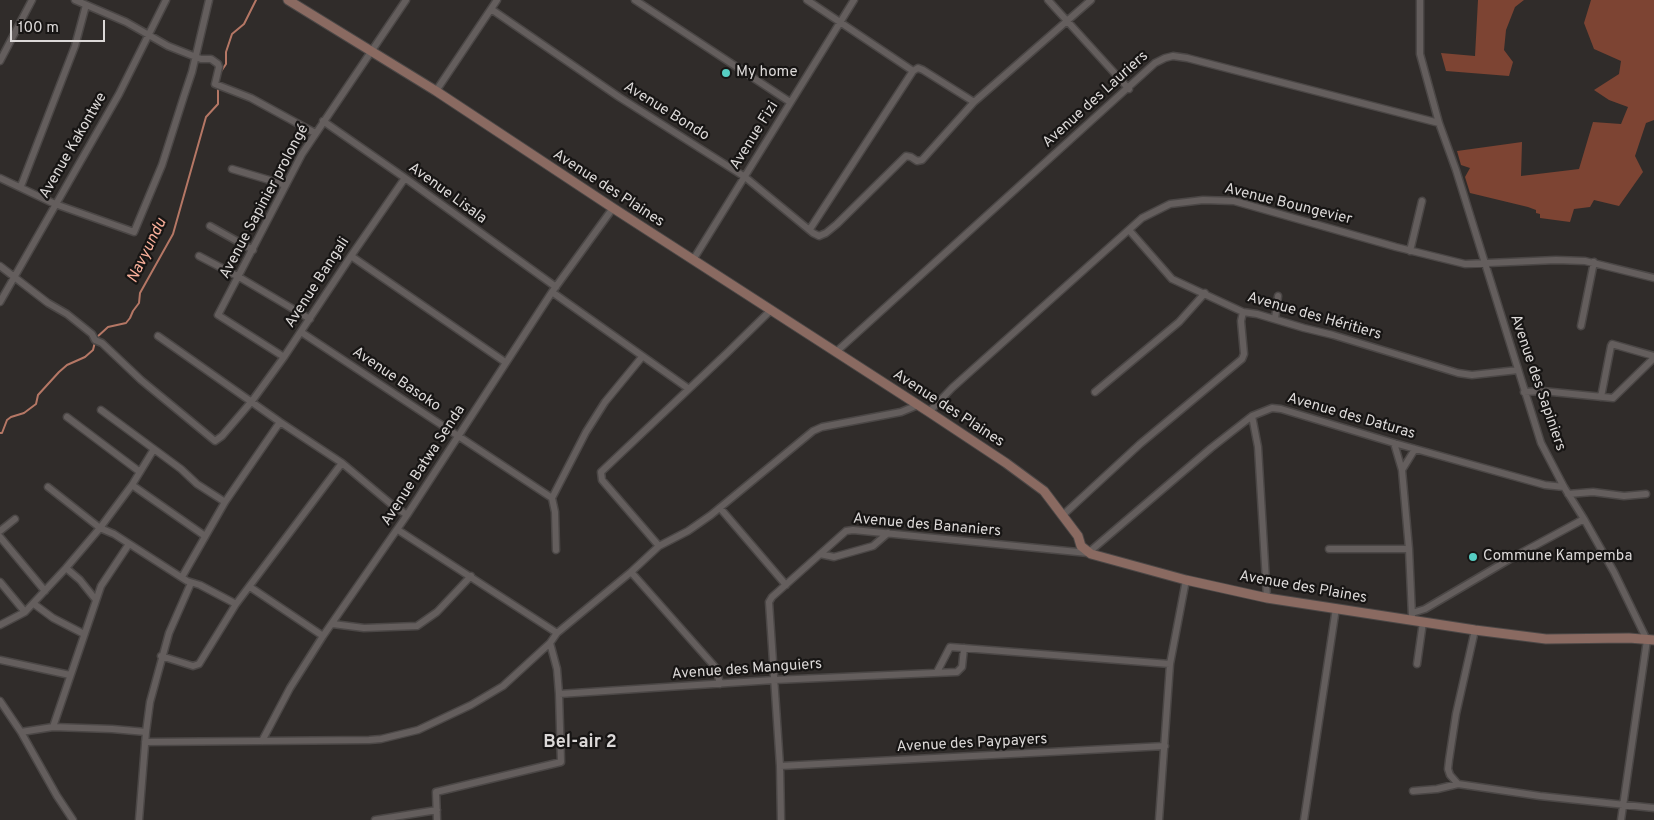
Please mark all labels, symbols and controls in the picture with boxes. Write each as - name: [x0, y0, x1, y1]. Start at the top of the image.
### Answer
- scale bar: [12, 10, 108, 42]
- text: 100 m: [18, 19, 59, 38]
- street label: Avenue des Lauriers: [1039, 48, 1153, 152]
- place label: My home: [736, 64, 797, 82]
- marker: My home: [720, 67, 732, 79]
- street label: Avenue Bondo: [620, 79, 712, 145]
- street label: Avenue Kakontwe: [36, 90, 112, 202]
- street label: Avenue Fizi: [727, 98, 783, 174]
- street label: Avenue Sapinier prolongé: [217, 122, 313, 282]
- street label: Avenue des Plaines: [549, 146, 667, 232]
- street label: Avenue Lisala: [404, 160, 490, 228]
- street label: Avenue Boungevier: [1222, 180, 1354, 230]
- water label: Navyundu: [124, 215, 172, 287]
- street label: Avenue Bangali: [282, 234, 354, 332]
- street label: Avenue des Héritiers: [1245, 289, 1383, 345]
- street label: Avenue des Sapiniers: [1505, 312, 1569, 454]
- street label: Avenue Basoko: [348, 344, 444, 416]
- street label: Avenue des Plaines: [889, 366, 1007, 452]
- street label: Avenue des Daturas: [1285, 390, 1417, 444]
- street label: Avenue Batwa Senda: [378, 402, 470, 530]
- street label: Avenue des Bananiers: [852, 511, 1002, 541]
- place label: Commune Kampemba: [1483, 548, 1632, 566]
- marker: Commune Kampemba: [1467, 551, 1479, 563]
- street label: Avenue des Plaines: [1238, 568, 1368, 608]
- street label: Avenue des Manguiers: [671, 656, 823, 684]
- street label: Avenue des Paypayers: [896, 731, 1048, 757]
- district label: Bel-air 2: [543, 732, 617, 754]

